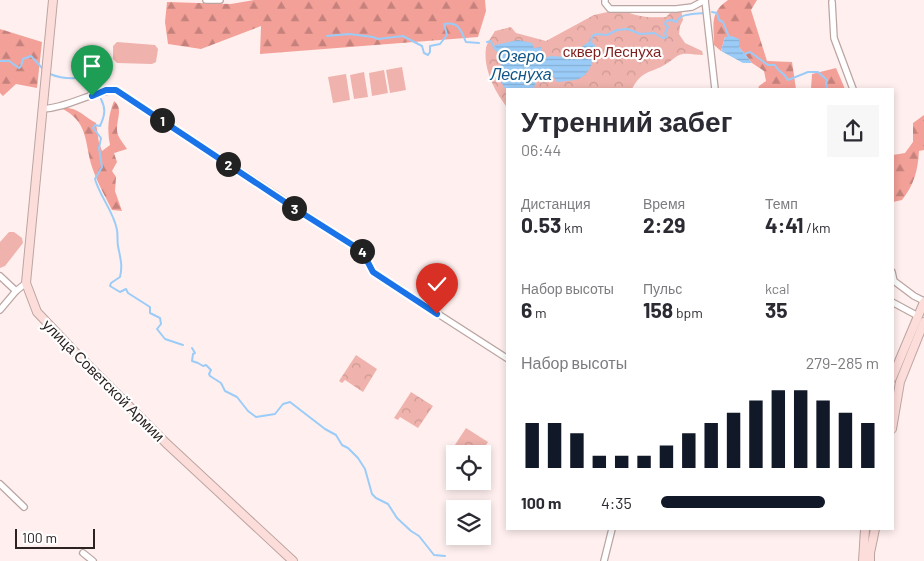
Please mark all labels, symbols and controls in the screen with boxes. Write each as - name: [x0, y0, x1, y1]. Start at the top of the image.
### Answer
- park label: сквер Леснуха: [563, 42, 662, 60]
- pin: [71, 45, 113, 96]
- water label: Озеро Леснуха: [489, 46, 552, 83]
- icon: arrive: [78, 52, 106, 80]
- text: Утренний забег: [521, 104, 732, 138]
- button: share: [827, 105, 879, 157]
- pin: 1: [150, 108, 174, 132]
- text: 1: [160, 112, 165, 129]
- text: 06:44: [521, 140, 561, 159]
- pin: 2: [216, 152, 240, 176]
- text: 2: [225, 156, 232, 173]
- text: Дистанция: [521, 195, 591, 212]
- text: Время: [643, 195, 685, 212]
- text: Темп: [765, 195, 798, 212]
- pin: 3: [282, 196, 306, 220]
- text: 3: [291, 200, 298, 217]
- text: 0.53: [521, 212, 561, 237]
- text: 2:29: [643, 212, 685, 237]
- text: 4:41: [765, 212, 803, 237]
- text: km: [561, 219, 583, 236]
- text: /km: [803, 219, 830, 236]
- pin: 4: [350, 238, 374, 264]
- text: 4: [358, 243, 367, 260]
- pin: [416, 263, 458, 314]
- icon: check: [423, 270, 451, 298]
- text: Набор высоты: [521, 280, 614, 297]
- text: Пульс: [643, 280, 682, 297]
- text: kcal: [765, 280, 789, 297]
- text: 6: [521, 297, 532, 322]
- text: 158: [643, 297, 673, 322]
- text: 35: [765, 297, 788, 322]
- text: m: [532, 304, 547, 321]
- text: bpm: [673, 304, 703, 321]
- street label: улица Советской Армии: [39, 315, 169, 445]
- text: Набор высоты: [521, 353, 627, 372]
- text: 279–285 m: [806, 353, 879, 372]
- map controls: [446, 445, 491, 545]
- button: locate: [446, 445, 491, 490]
- text: 100 m: [521, 493, 561, 512]
- text: 4:35: [601, 493, 632, 512]
- button: layers: [446, 500, 491, 545]
- scale bar: [15, 526, 95, 549]
- text: 100 m: [22, 529, 57, 546]

